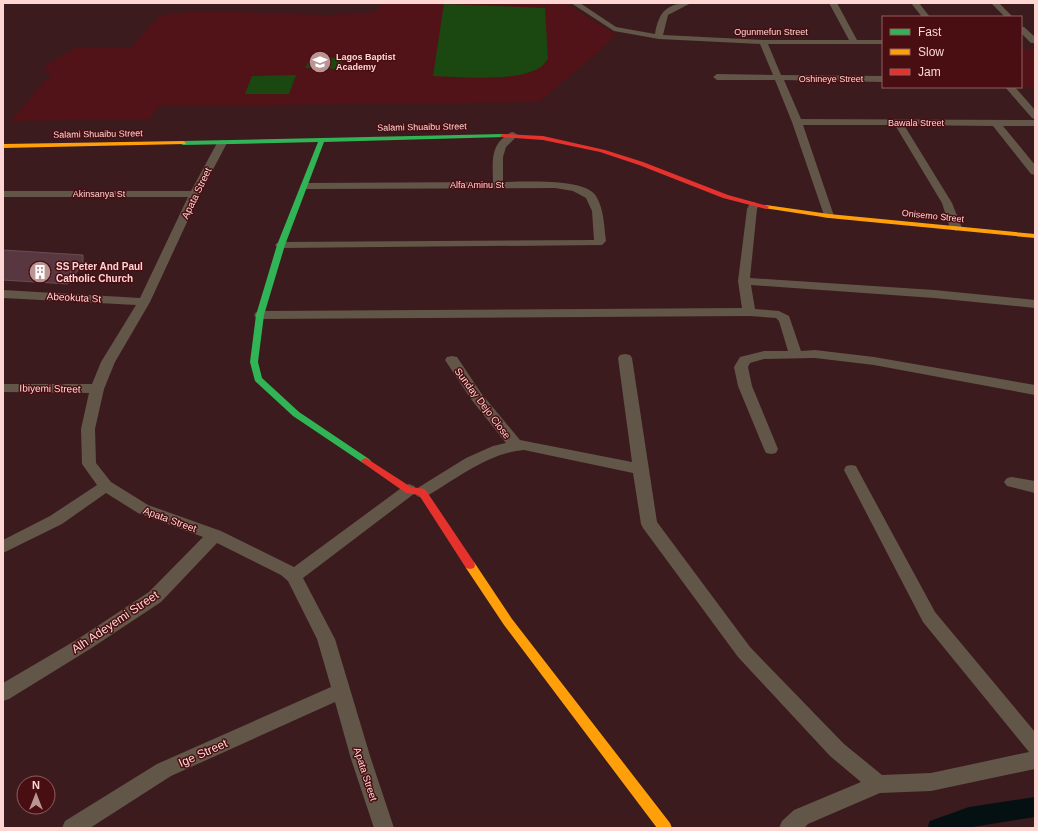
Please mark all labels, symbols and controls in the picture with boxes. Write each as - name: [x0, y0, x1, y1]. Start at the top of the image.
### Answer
- legend: [882, 16, 1022, 88]
- text: Fast: [918, 25, 942, 39]
- street label: Ogunmefun Street: [734, 27, 808, 37]
- text: Slow: [918, 45, 944, 59]
- school or university icon: Lagos Baptist Academy: [307, 49, 333, 75]
- place label: Lagos Baptist Academy: [336, 52, 396, 72]
- text: Jam: [918, 65, 941, 79]
- street label: Oshineye Street: [799, 74, 864, 84]
- street label: Bawala Street: [888, 118, 945, 128]
- street label: Salami Shuaibu Street: [377, 121, 467, 133]
- street label: Salami Shuaibu Street: [53, 128, 143, 140]
- street label: Apata Street: [179, 166, 214, 221]
- street label: Alfa Aminu St: [450, 180, 505, 190]
- street label: Akinsanya St: [73, 189, 126, 199]
- street label: Onisemo Street: [901, 208, 965, 224]
- building icon: SS Peter And Paul Catholic Church: [27, 259, 53, 285]
- place label: SS Peter And Paul Catholic Church: [56, 261, 143, 284]
- street label: Abeokuta St: [46, 291, 102, 304]
- street label: Sunday Dejo Close: [452, 366, 513, 441]
- street label: Ibiyemi Street: [19, 382, 81, 395]
- street label: Apata Street: [142, 505, 198, 534]
- street label: Alh Adeyemi Street: [69, 587, 162, 656]
- street label: Ige Street: [176, 736, 230, 770]
- street label: Apata Street: [352, 746, 379, 802]
- north arrow: [16, 775, 56, 815]
- text: N: [32, 779, 40, 791]

